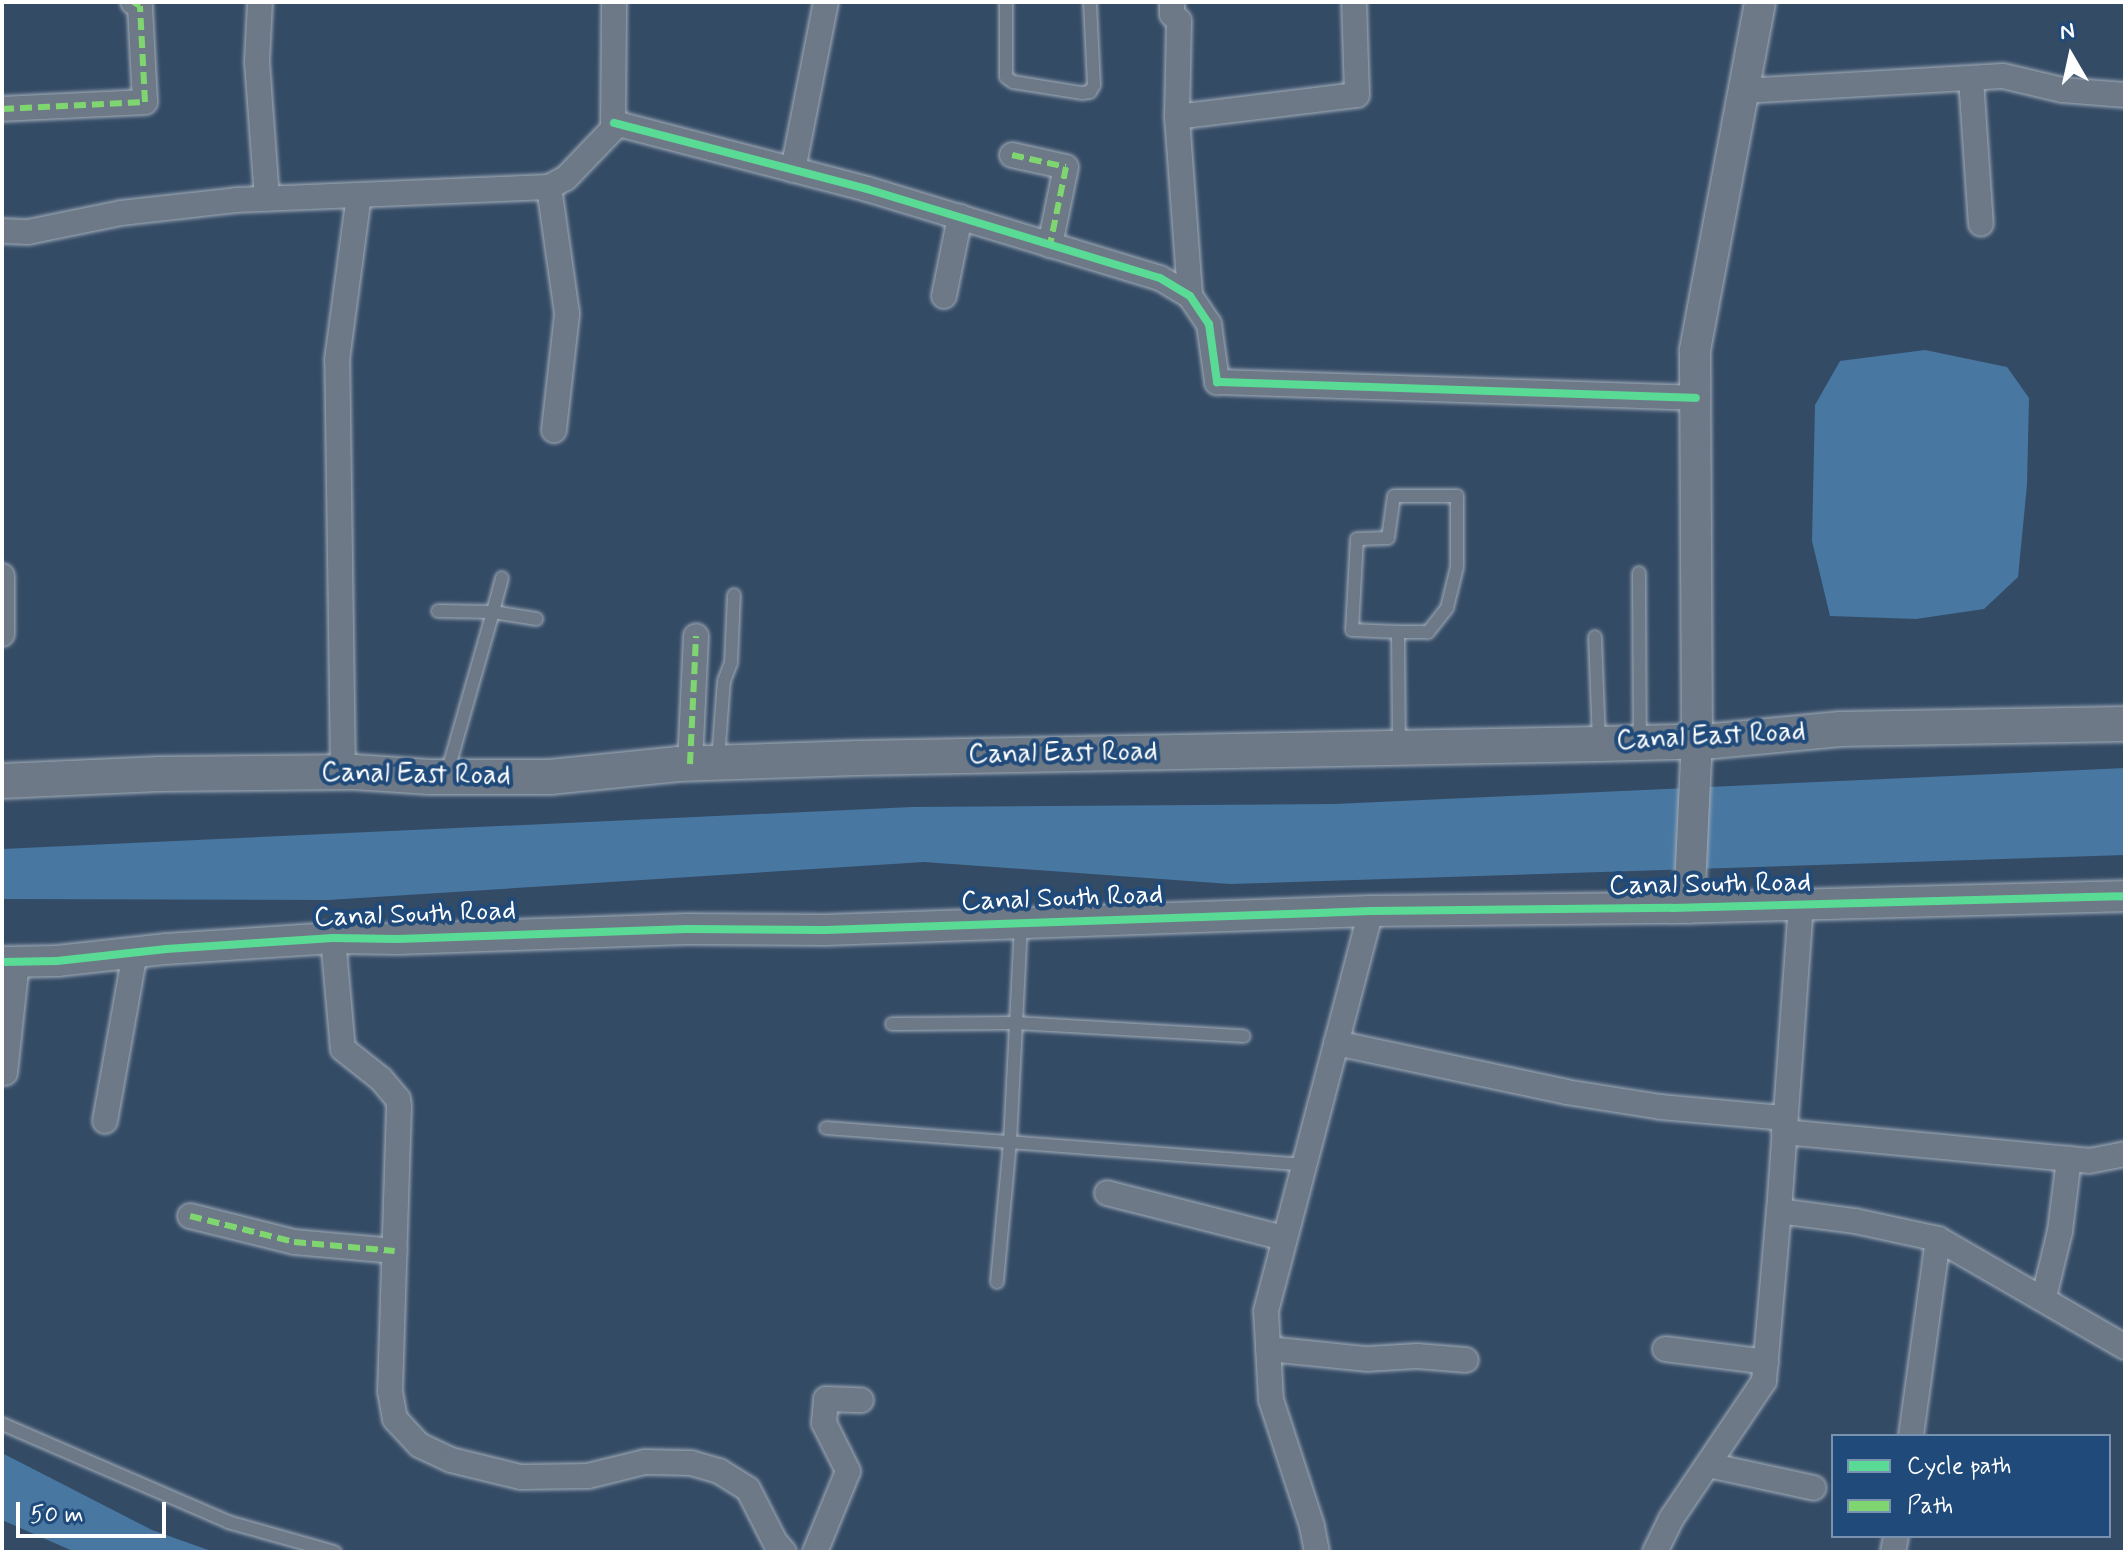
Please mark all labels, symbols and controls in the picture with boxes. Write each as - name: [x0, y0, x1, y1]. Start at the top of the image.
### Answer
- north arrow: [2031, 16, 2111, 96]
- text: N: [2058, 17, 2077, 47]
- street label: Canal East Road: [1616, 715, 1806, 759]
- street label: Canal East Road: [968, 736, 1158, 772]
- street label: Canal East Road: [321, 757, 511, 793]
- street label: Canal South Road: [1609, 866, 1811, 904]
- street label: Canal South Road: [961, 879, 1163, 919]
- street label: Canal South Road: [314, 895, 516, 935]
- legend: [1831, 1434, 2111, 1538]
- text: Cycle path: [1907, 1451, 2012, 1482]
- scale bar: [20, 1486, 170, 1536]
- text: Path: [1907, 1491, 1953, 1522]
- text: 50 m: [30, 1500, 84, 1531]

